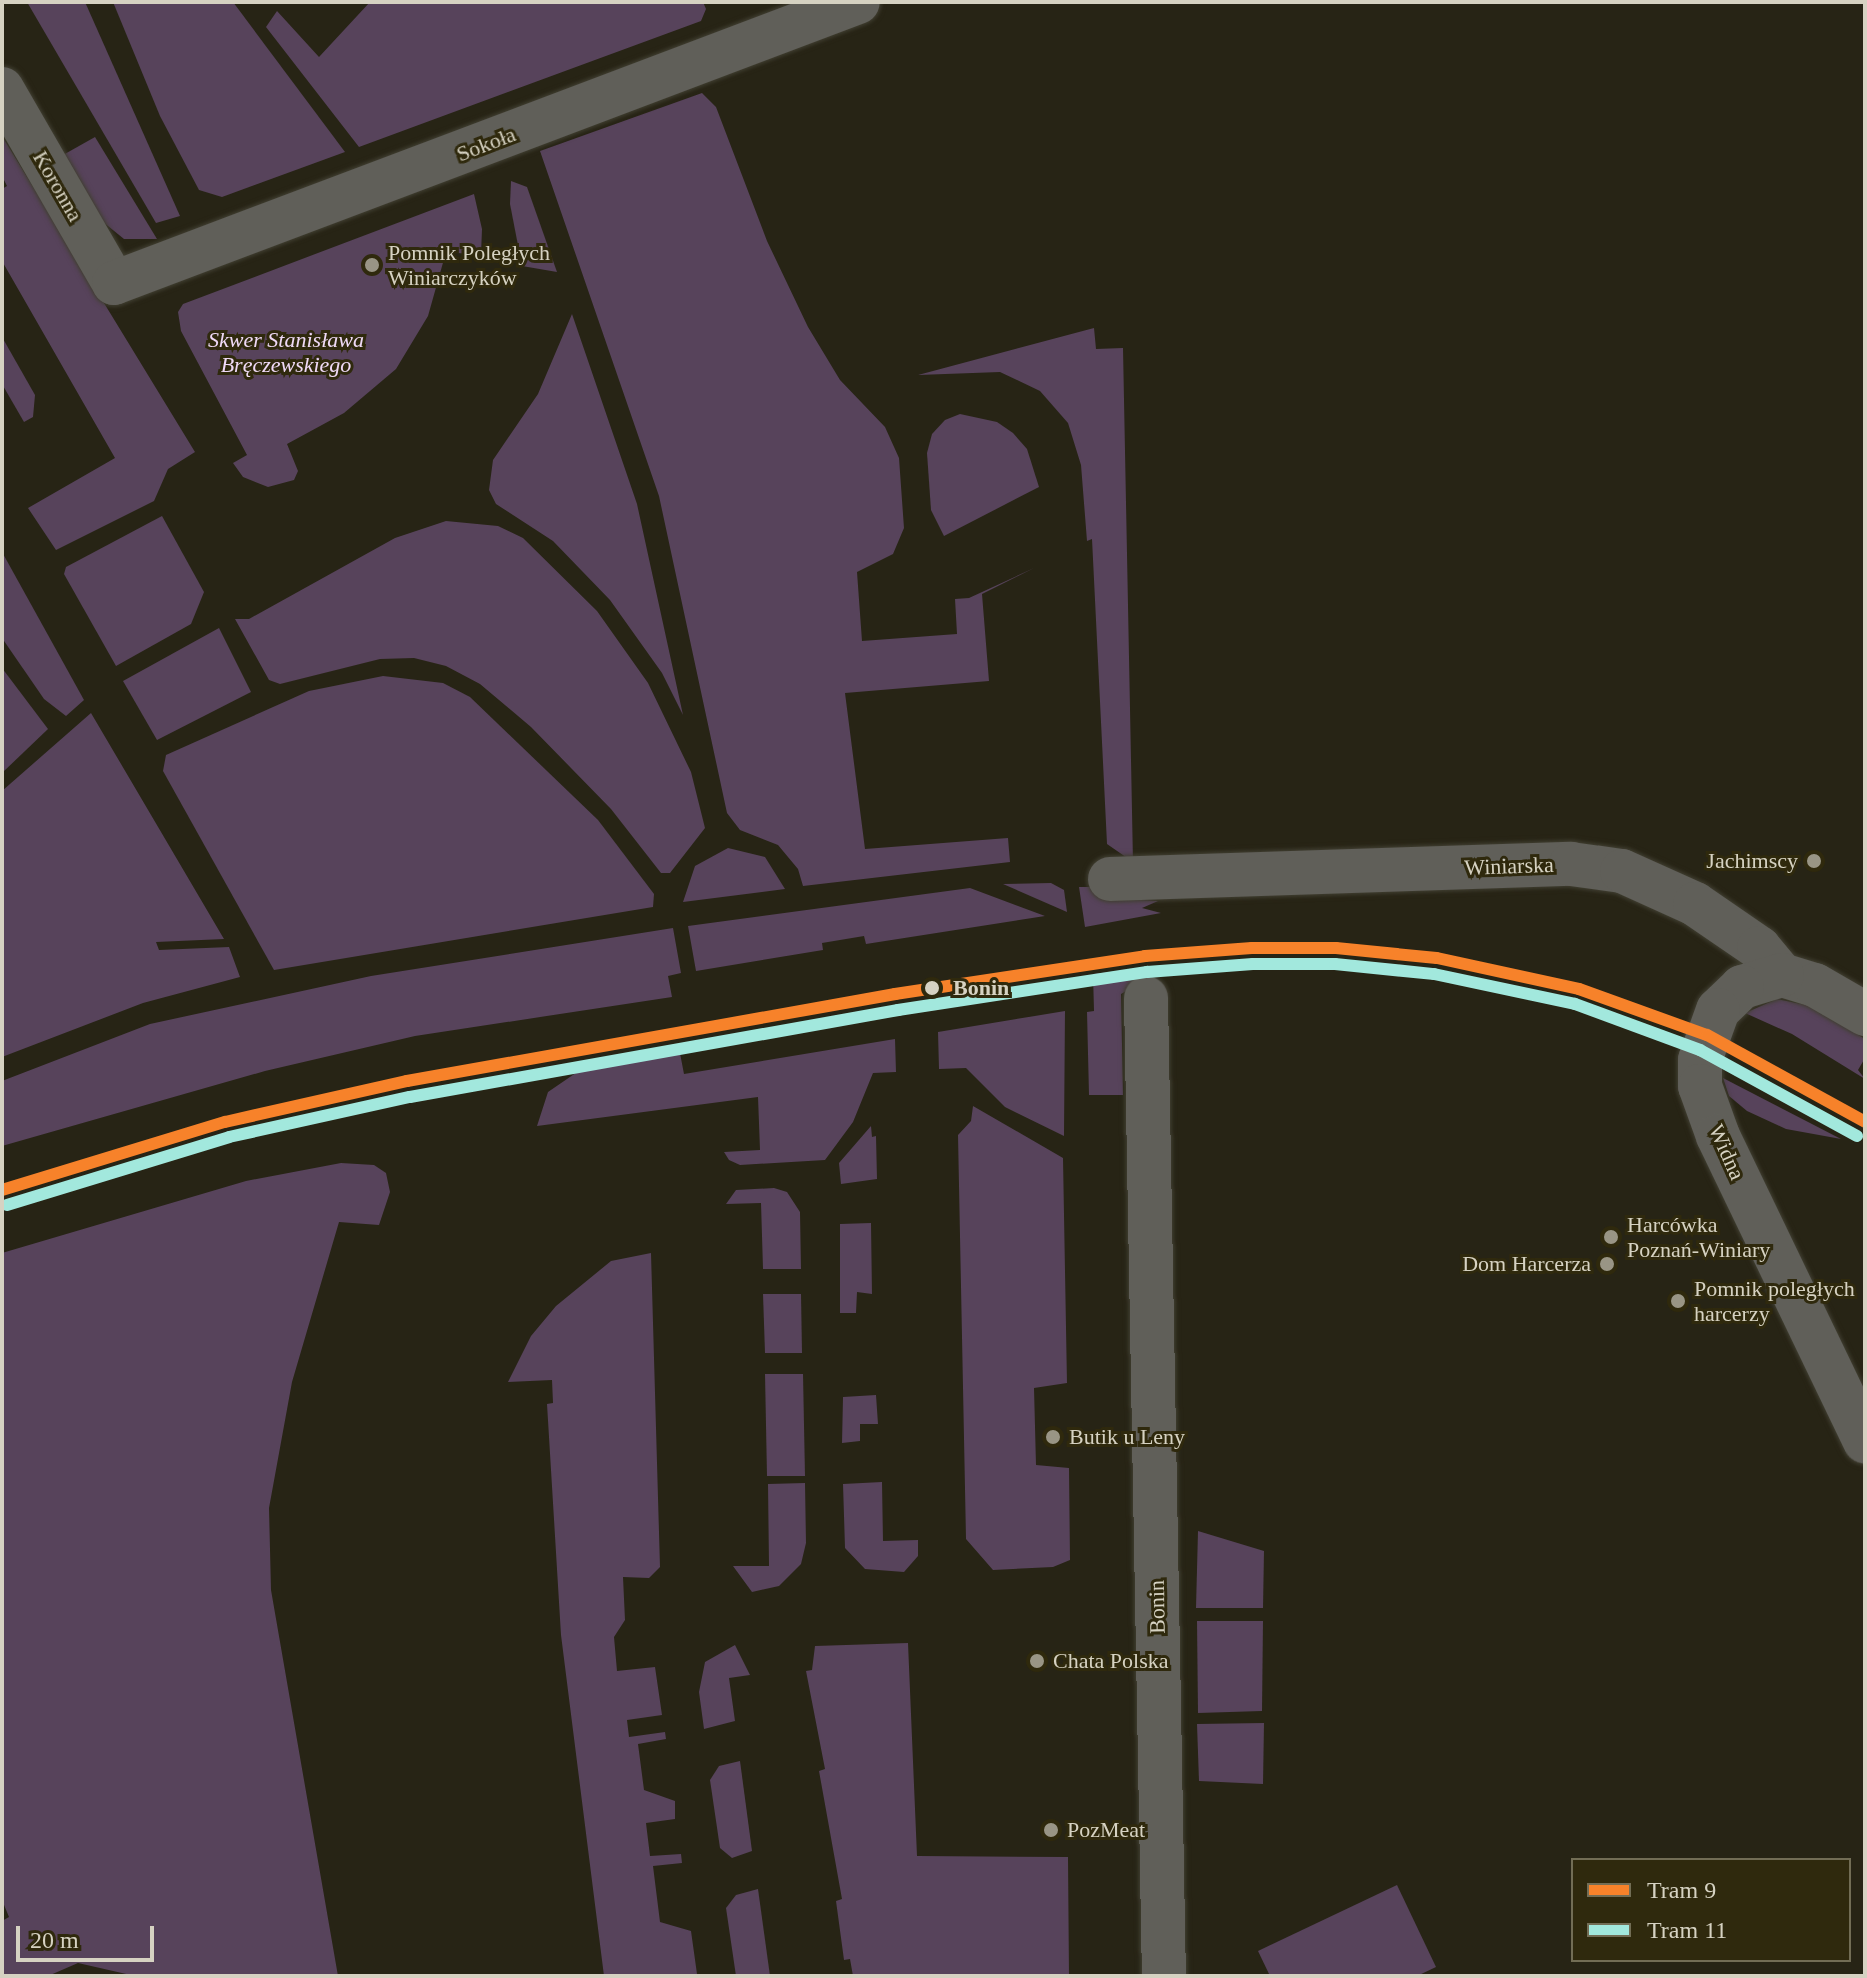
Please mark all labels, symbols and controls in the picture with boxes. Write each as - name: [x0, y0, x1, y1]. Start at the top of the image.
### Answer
- street label: Sokoła: [453, 121, 519, 167]
- street label: Koronna: [27, 146, 89, 226]
- place label: Pomnik Poległych Winiarczyków: [388, 239, 550, 290]
- marker: Pomnik Poległych Winiarczyków: [363, 256, 381, 274]
- park label: Skwer Stanisława Bręczewskiego: [208, 326, 364, 378]
- place label: Jachimscy: [1706, 848, 1798, 874]
- street label: Winiarska: [1464, 851, 1554, 881]
- marker: Jachimscy: [1805, 852, 1823, 870]
- marker: Bonin: [918, 974, 946, 1002]
- place label: Bonin: [953, 975, 1009, 1001]
- street label: Widna: [1703, 1120, 1751, 1184]
- place label: Harcówka Poznań-Winiary: [1627, 1211, 1770, 1262]
- marker: Harcówka Poznań-Winiary: [1602, 1228, 1620, 1246]
- place label: Dom Harcerza: [1462, 1251, 1591, 1277]
- marker: Dom Harcerza: [1598, 1255, 1616, 1273]
- place label: Pomnik poległych harcerzy: [1694, 1275, 1855, 1326]
- marker: Pomnik poległych harcerzy: [1669, 1292, 1687, 1310]
- place label: Butik u Leny: [1069, 1424, 1185, 1450]
- marker: Butik u Leny: [1044, 1428, 1062, 1446]
- street label: Bonin: [1143, 1580, 1171, 1634]
- place label: Chata Polska: [1053, 1648, 1168, 1674]
- marker: Chata Polska: [1028, 1652, 1046, 1670]
- place label: PozMeat: [1067, 1817, 1145, 1843]
- marker: PozMeat: [1042, 1821, 1060, 1839]
- legend: [1571, 1858, 1851, 1962]
- text: Tram 9: [1647, 1877, 1716, 1903]
- scale bar: [20, 1910, 158, 1960]
- text: Tram 11: [1647, 1917, 1727, 1943]
- text: 20 m: [30, 1927, 79, 1953]

